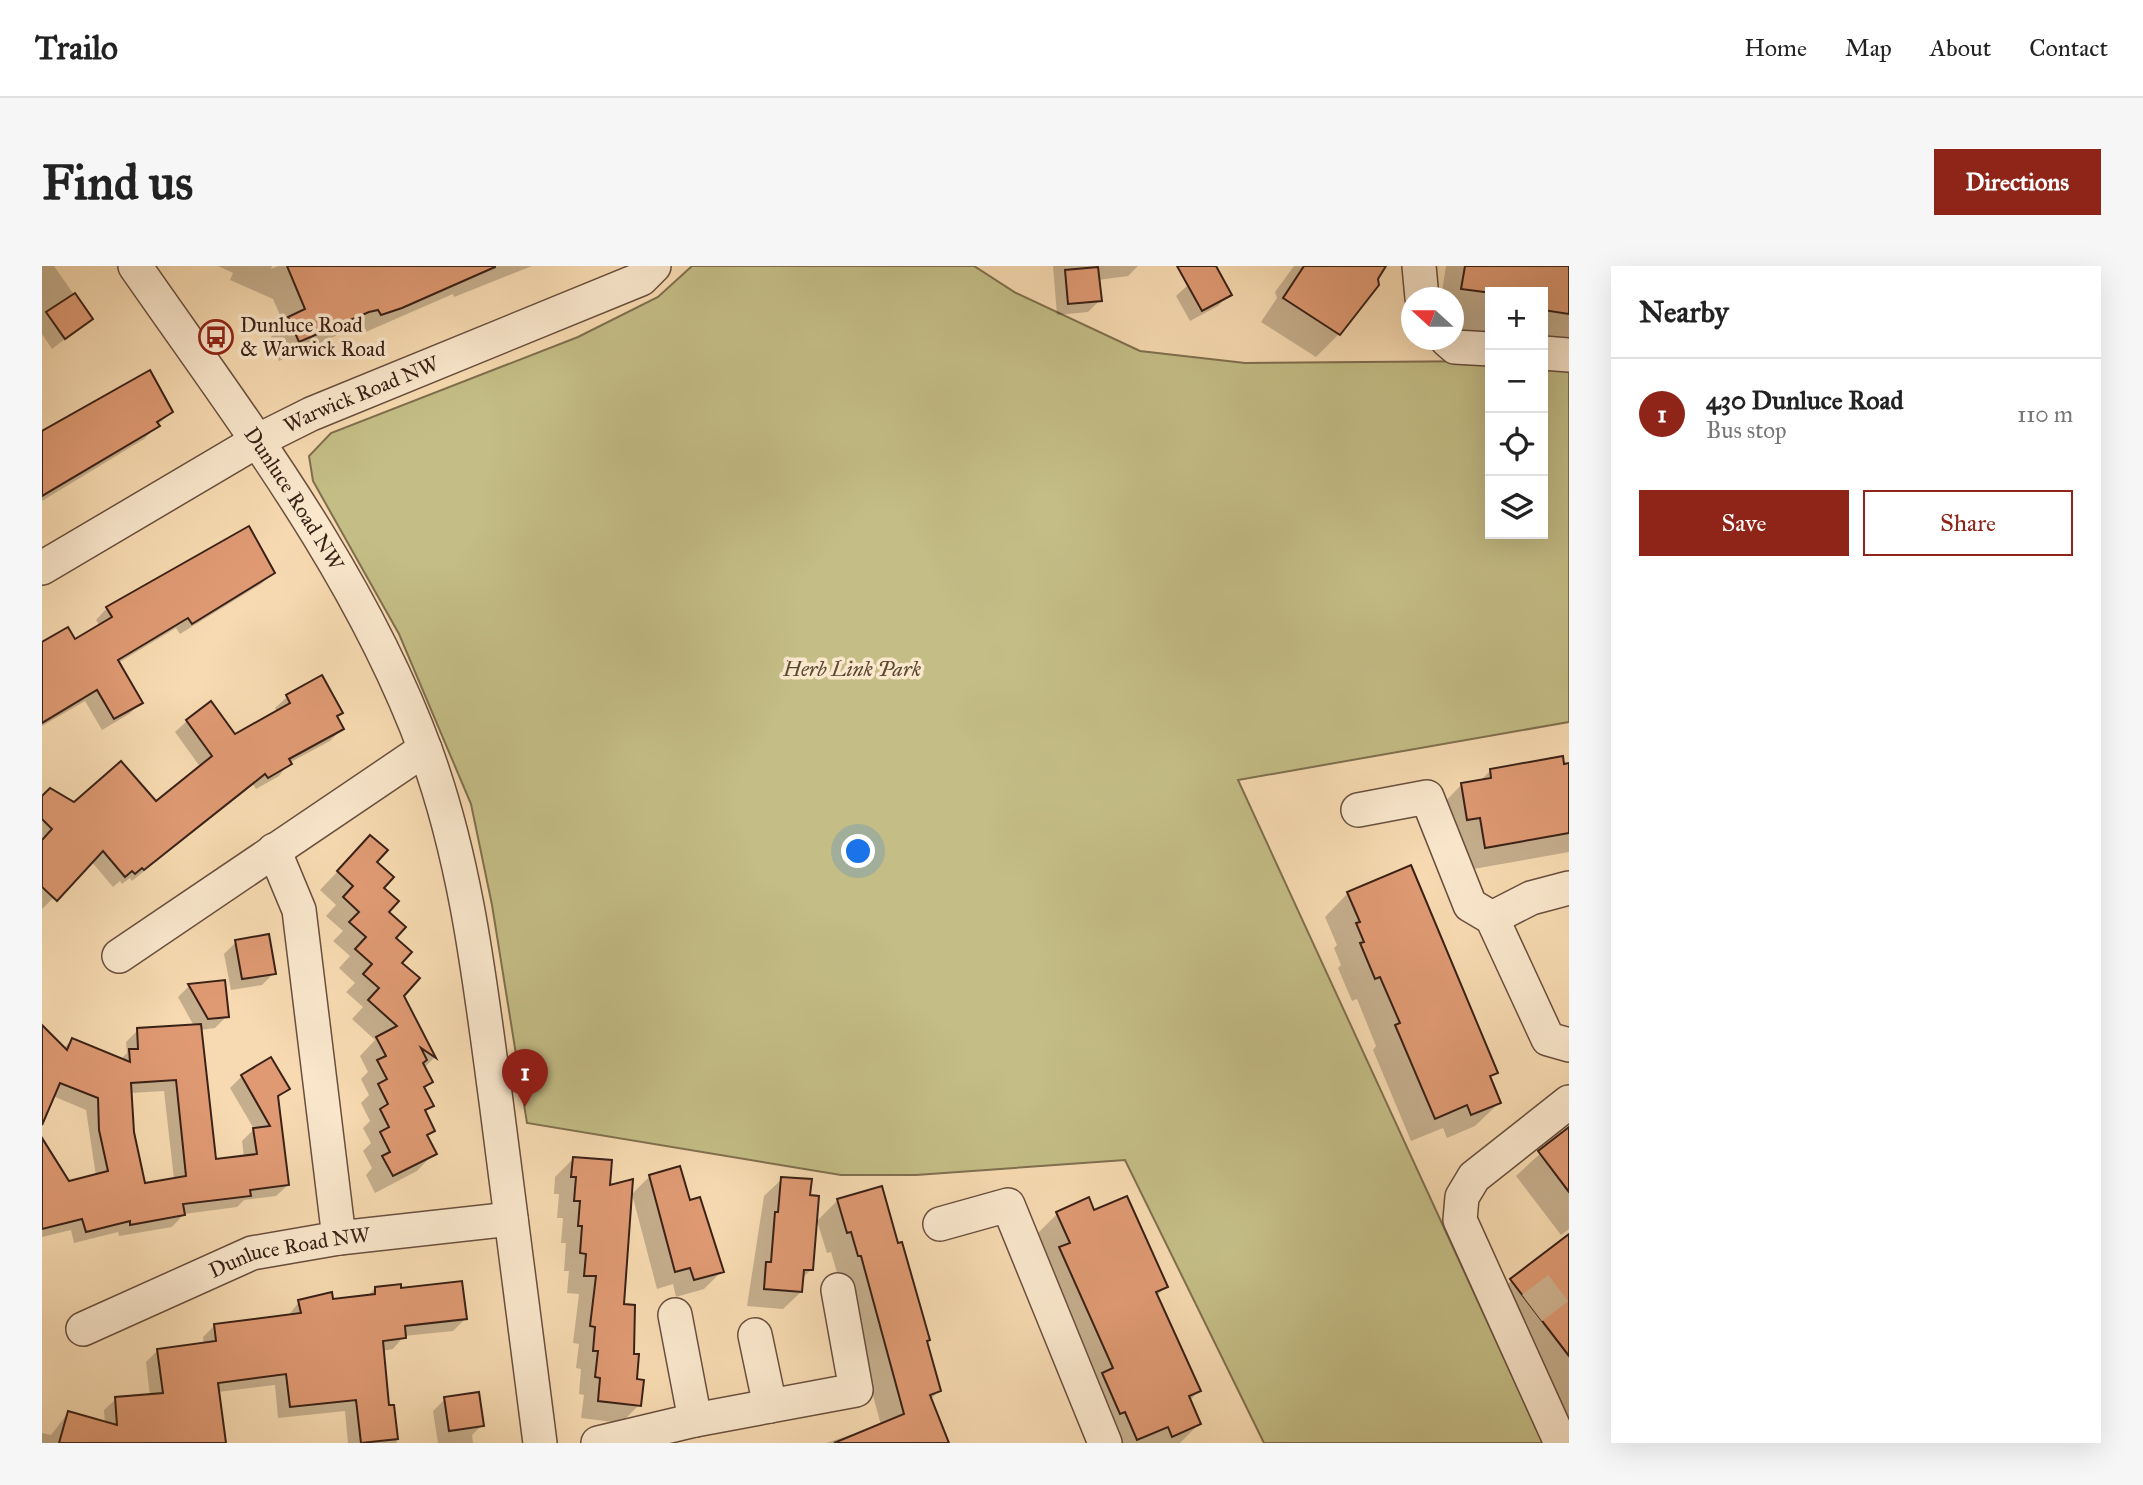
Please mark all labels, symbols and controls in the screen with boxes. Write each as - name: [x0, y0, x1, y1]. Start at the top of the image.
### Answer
- text: Trailo: [35, 28, 118, 68]
- text: Home: [1744, 33, 1807, 63]
- text: Map: [1845, 33, 1892, 63]
- text: About: [1930, 33, 1991, 63]
- text: Contact: [2029, 33, 2108, 63]
- button: Directions: [1934, 149, 2101, 215]
- text: Find us: [42, 153, 193, 212]
- north arrow: [1401, 287, 1464, 350]
- map controls: [1485, 287, 1548, 539]
- button: +: [1485, 287, 1548, 350]
- text: Nearby: [1639, 294, 1729, 330]
- place label: Dunluce Road & Warwick Road: [240, 312, 386, 362]
- bus stop icon: Dunluce Road & Warwick Road: [197, 318, 235, 356]
- street label: Warwick Road NW: [279, 350, 443, 439]
- button: −: [1485, 350, 1548, 413]
- text: 430 Dunluce Road: [1706, 384, 1904, 416]
- text: 1: [1657, 400, 1667, 428]
- text: 110 m: [2017, 400, 2073, 428]
- button: locate: [1485, 413, 1548, 476]
- text: Bus stop: [1706, 416, 1787, 444]
- street label: Dunluce Road NW: [239, 422, 350, 576]
- button: layers: [1485, 476, 1548, 539]
- button: Save: [1639, 490, 1849, 556]
- button: Share: [1863, 490, 2073, 556]
- park label: Herb Link Park: [782, 656, 922, 682]
- your location: [841, 834, 875, 868]
- pin: 1: [502, 1049, 548, 1107]
- street label: Dunluce Road NW: [205, 1222, 372, 1284]

